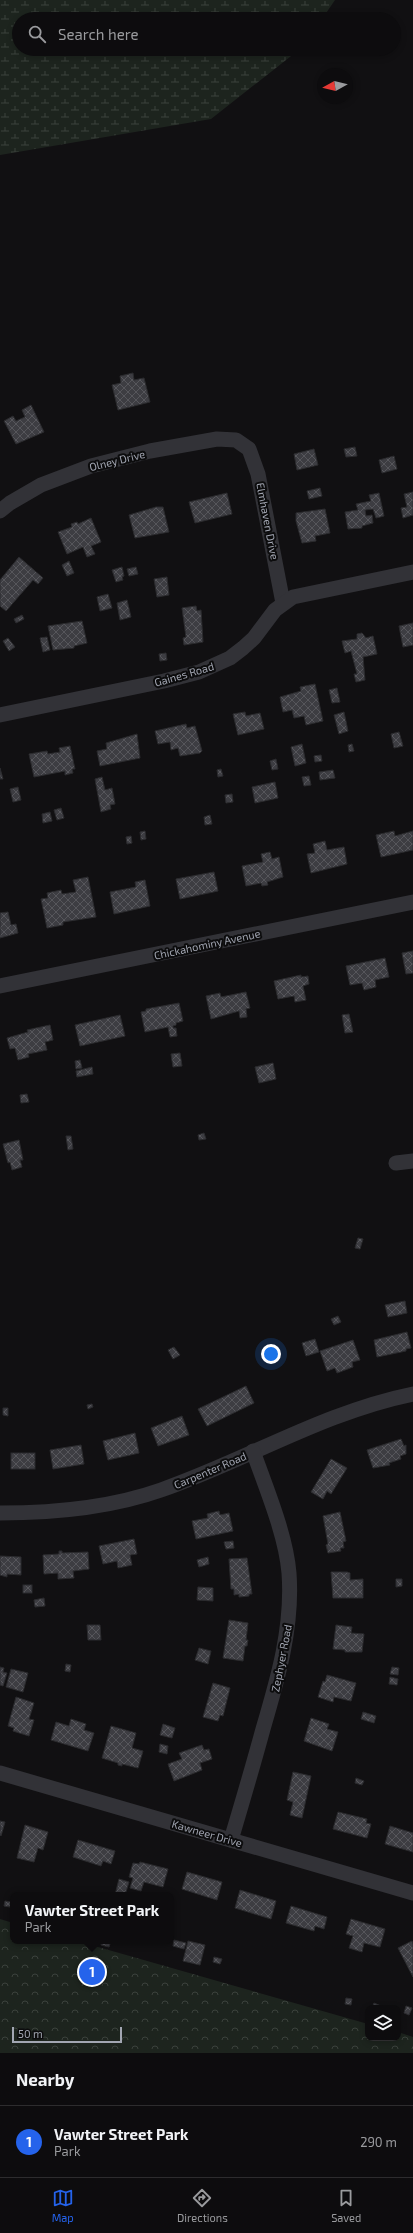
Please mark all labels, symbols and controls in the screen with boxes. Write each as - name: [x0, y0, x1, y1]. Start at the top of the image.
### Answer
- search box: [12, 12, 401, 56]
- icon: search: [26, 23, 48, 45]
- text: Search here: [58, 25, 139, 43]
- north arrow: [317, 68, 353, 104]
- street label: Olney Drive: [88, 447, 146, 473]
- street label: Elmhaven Drive: [254, 481, 282, 561]
- street label: Gaines Road: [153, 659, 215, 689]
- street label: Chickahominy Avenue: [153, 926, 261, 962]
- your location: [261, 1344, 281, 1364]
- street label: Carpenter Road: [172, 1449, 248, 1491]
- street label: Zephyer Road: [268, 1623, 294, 1693]
- street label: Kawneer Drive: [170, 1817, 244, 1849]
- popup: [10, 1892, 174, 1944]
- text: Vawter Street Park: [25, 1901, 159, 1919]
- text: Park: [25, 1919, 51, 1935]
- pin: 1: [79, 1957, 105, 1987]
- map controls: [365, 2005, 401, 2041]
- button: layers: [365, 2005, 401, 2041]
- scale bar: [12, 2025, 122, 2044]
- text: 50 m: [18, 2027, 43, 2040]
- text: Nearby: [16, 2069, 74, 2089]
- text: Vawter Street Park: [54, 2125, 188, 2143]
- text: 1: [26, 2134, 32, 2150]
- text: 290 m: [360, 2134, 397, 2150]
- text: Park: [54, 2143, 81, 2159]
- tab: Map: [52, 2187, 74, 2224]
- tab: Directions: [177, 2187, 228, 2224]
- tab: Saved: [331, 2187, 361, 2224]

